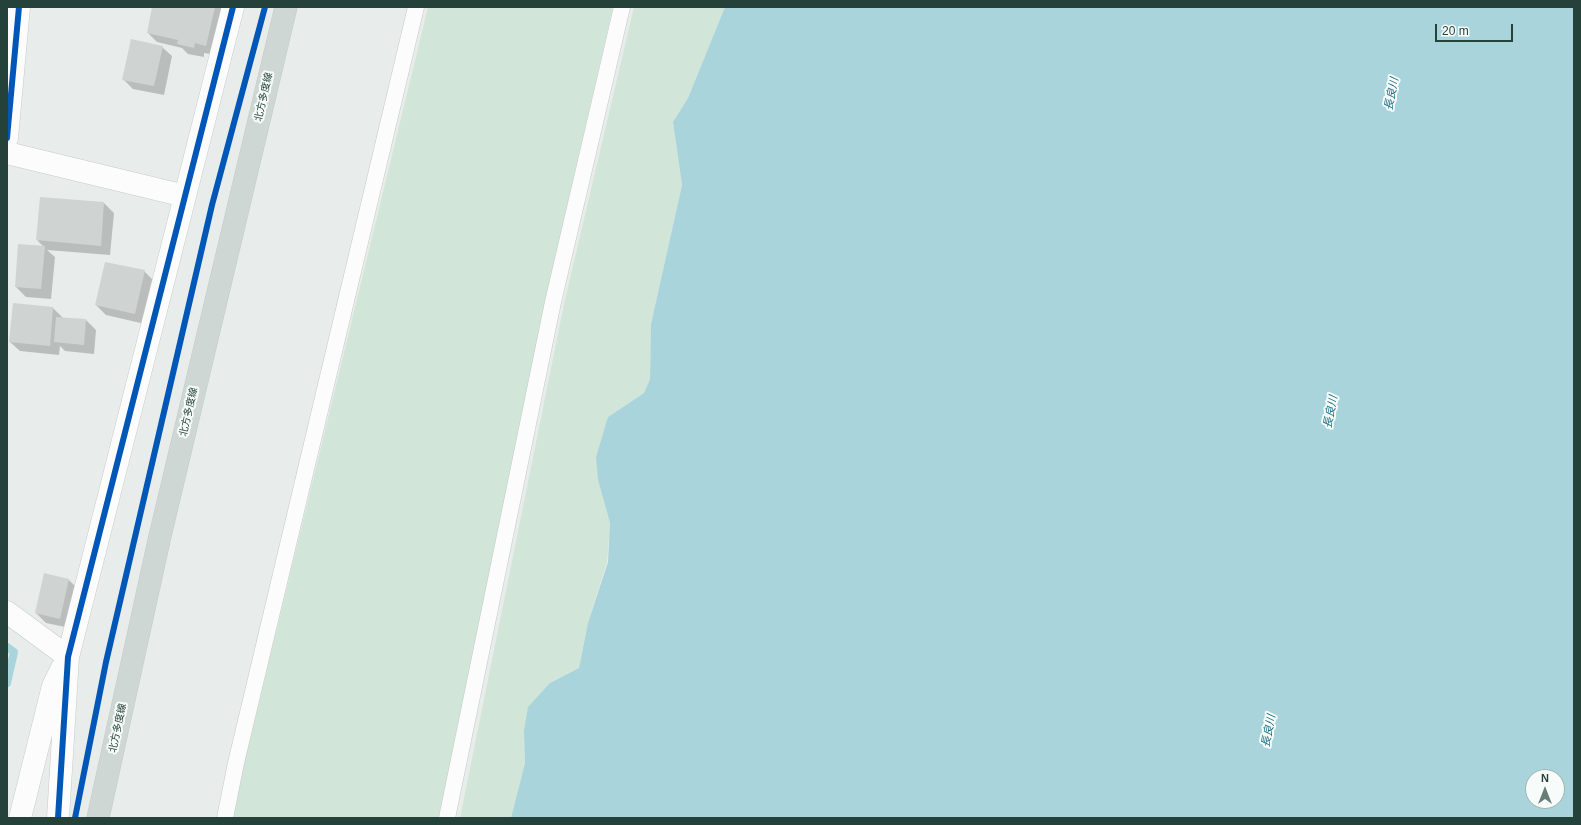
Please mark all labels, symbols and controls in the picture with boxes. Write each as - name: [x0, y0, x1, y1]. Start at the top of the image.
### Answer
- scale bar: [1437, 16, 1515, 42]
- text: 20 m: [1442, 24, 1469, 38]
- street label: 北方多度線: [253, 71, 275, 123]
- water label: 長良川: [1382, 77, 1402, 111]
- street label: 北方多度線: [178, 386, 200, 438]
- water label: 長良川: [1321, 395, 1341, 429]
- street label: 北方多度線: [107, 702, 129, 754]
- water label: 長良川: [1259, 714, 1279, 748]
- north arrow: [1525, 769, 1565, 809]
- text: N: [1541, 772, 1549, 784]

